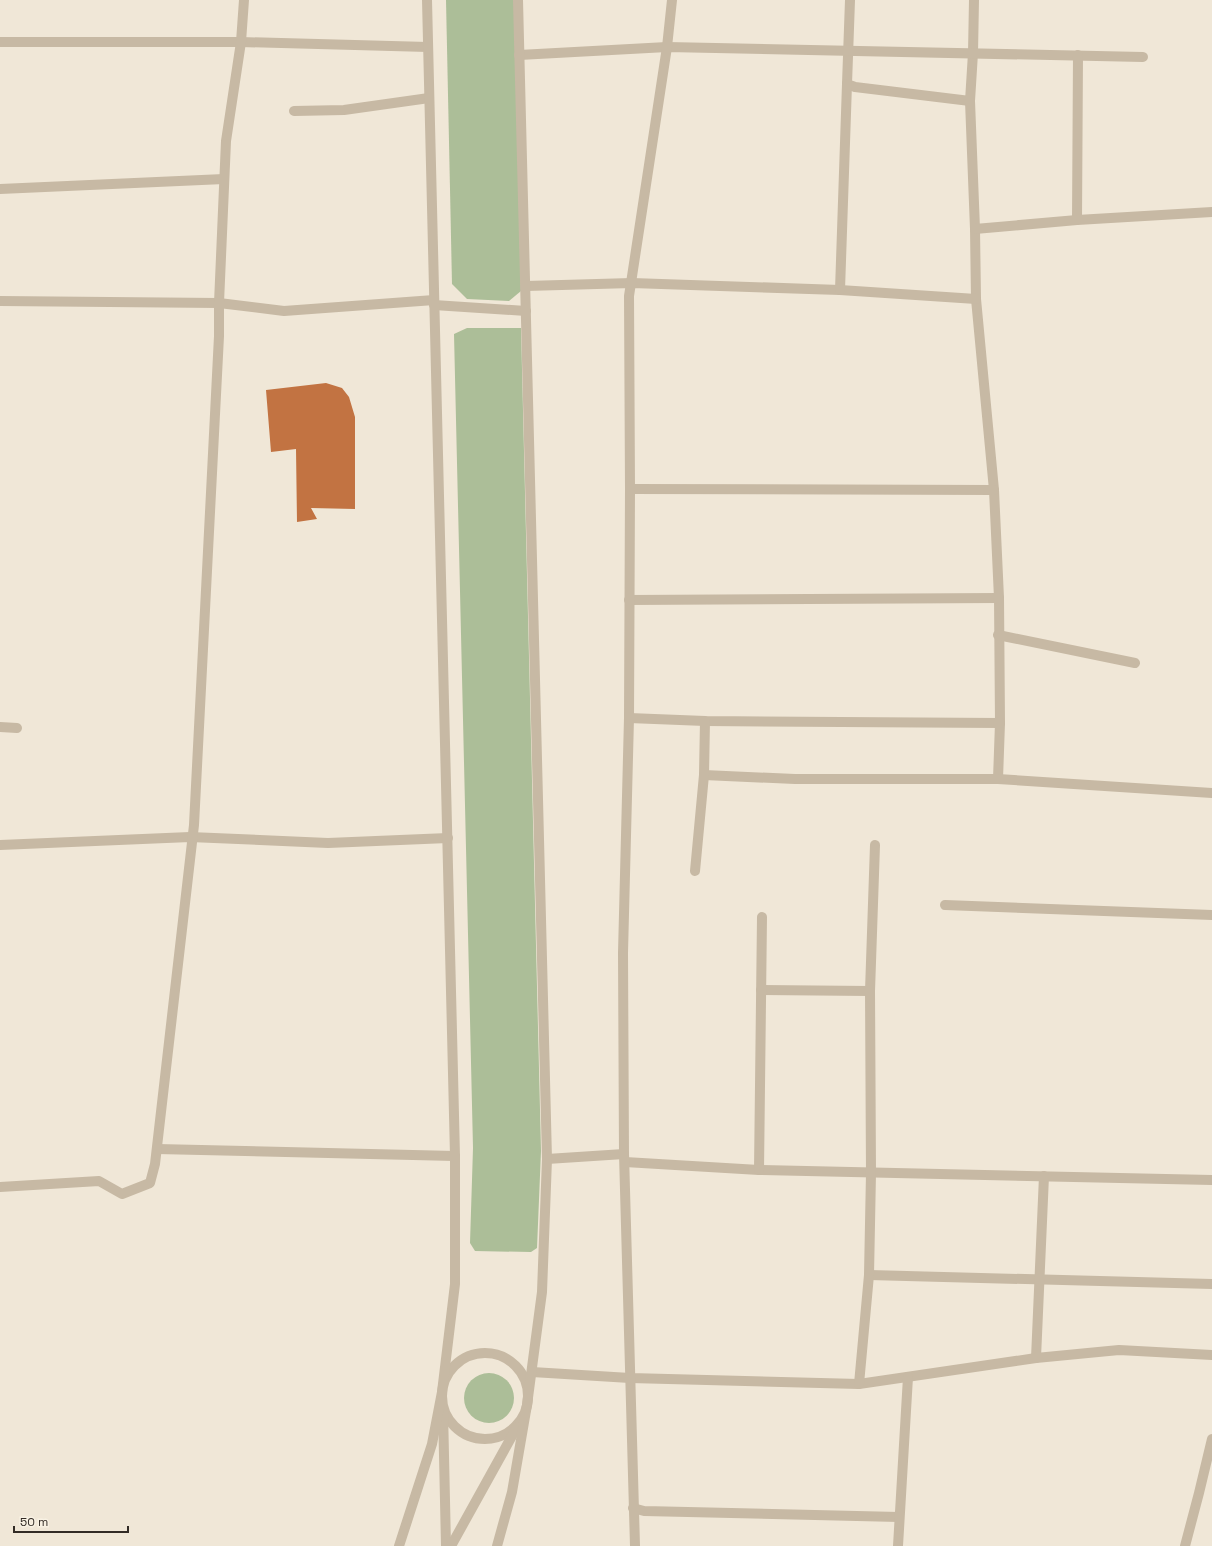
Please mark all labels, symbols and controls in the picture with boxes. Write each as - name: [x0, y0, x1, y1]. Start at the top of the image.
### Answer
- scale bar: [14, 1508, 128, 1534]
- text: 50 m: [20, 1514, 48, 1530]

